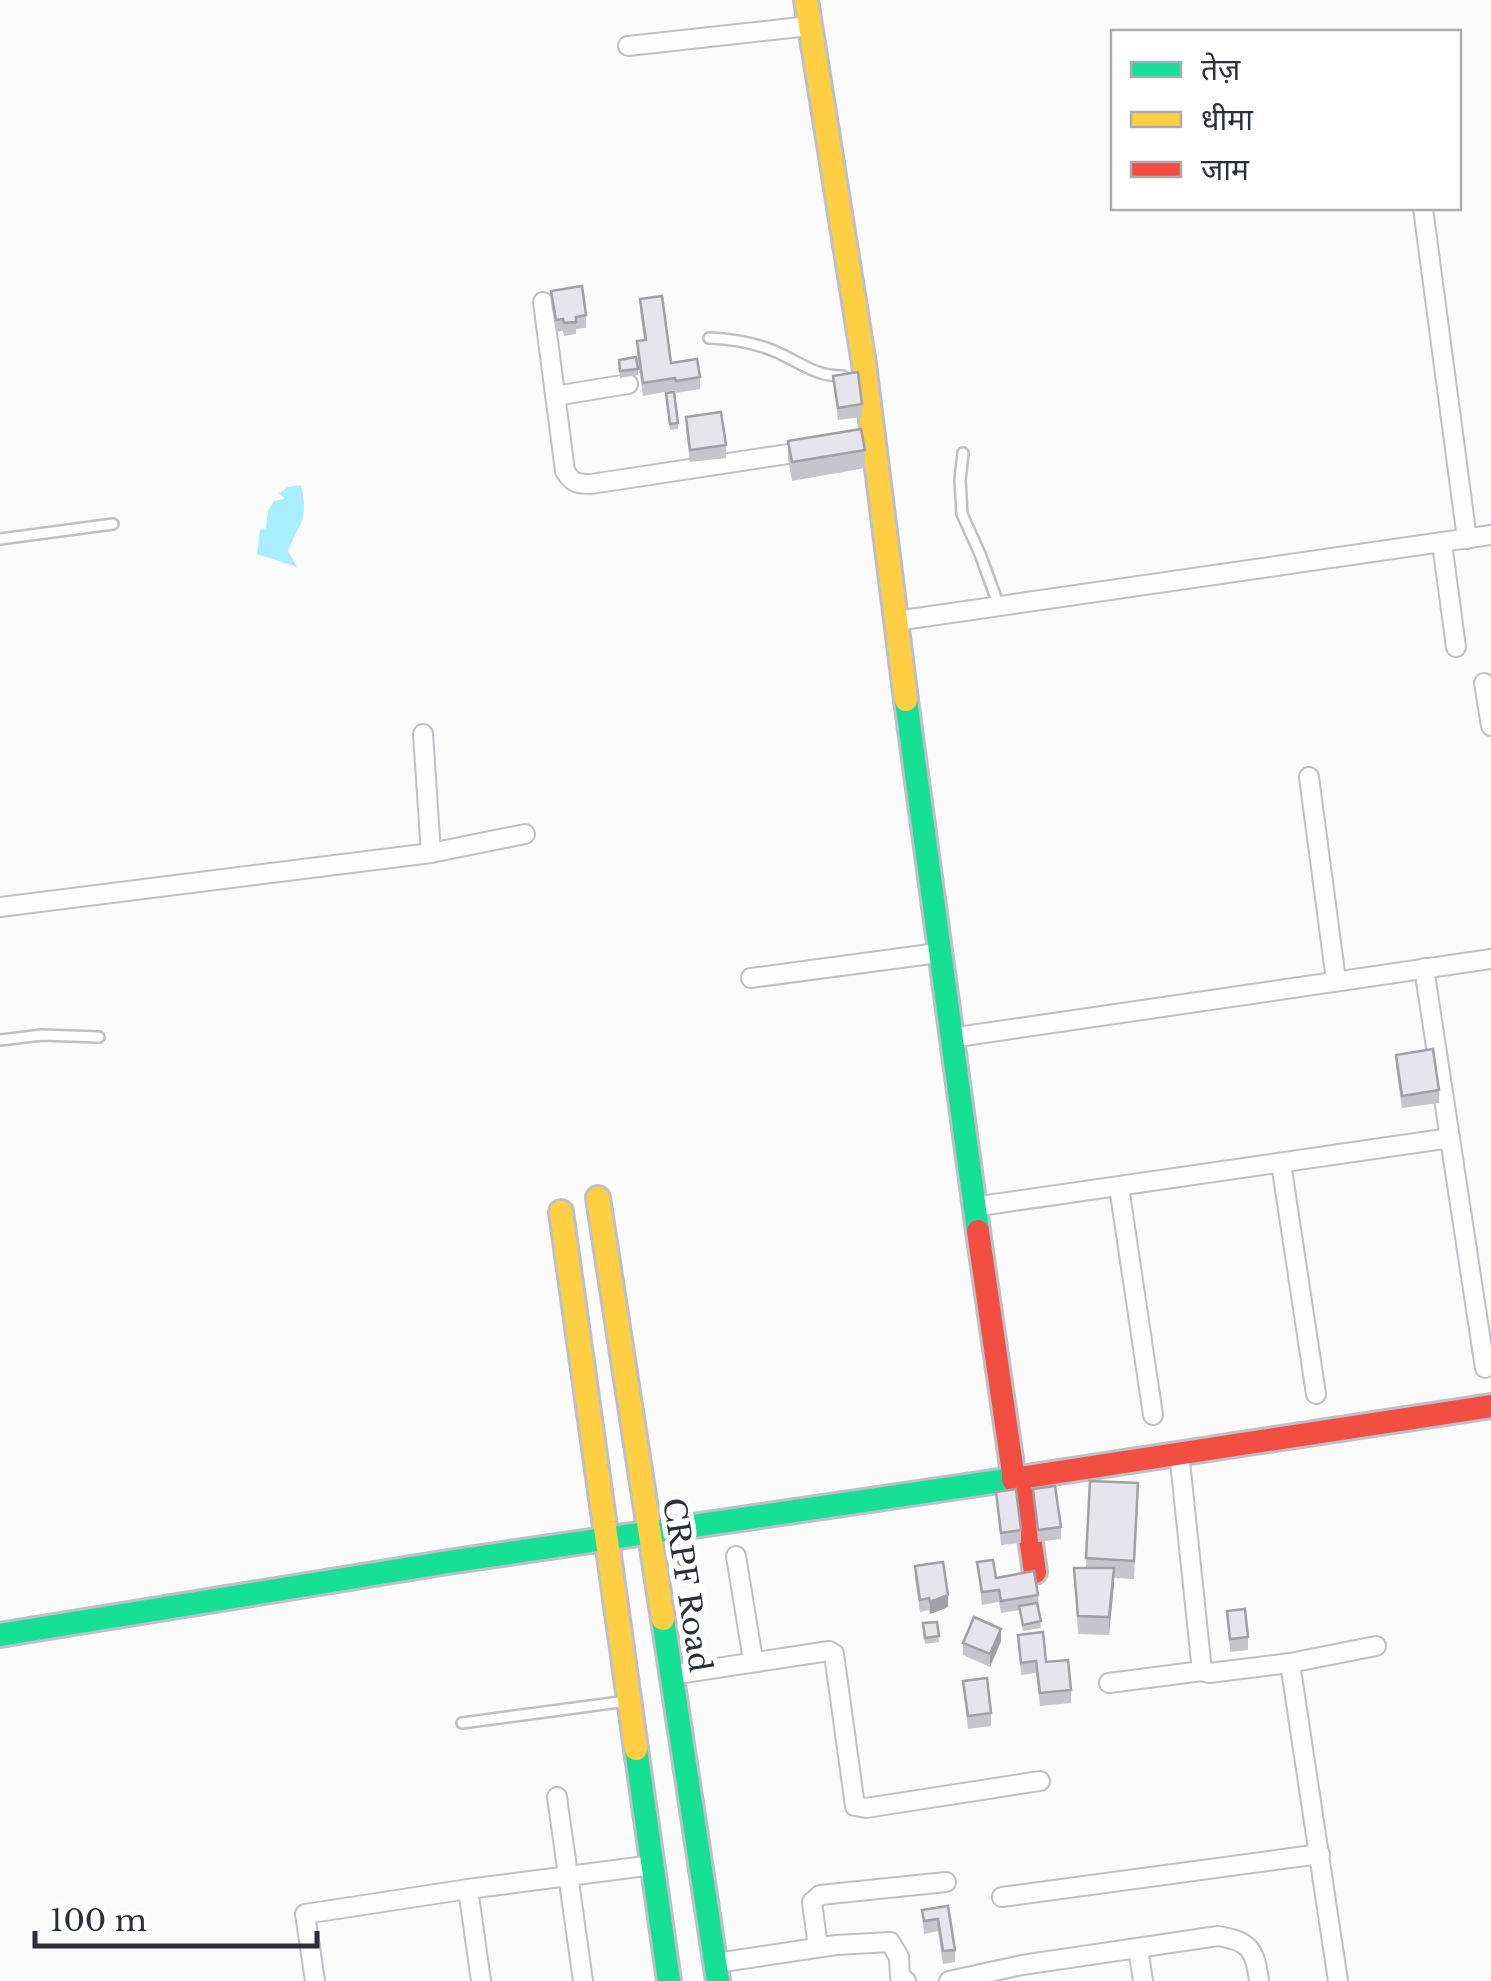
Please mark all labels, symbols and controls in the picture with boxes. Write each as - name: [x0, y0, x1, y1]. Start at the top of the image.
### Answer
- legend: [1111, 30, 1461, 210]
- text: तेज़: [1201, 51, 1241, 88]
- text: धीमा: [1201, 101, 1254, 138]
- text: जाम: [1201, 151, 1250, 188]
- street label: CRPF Road: [655, 1495, 719, 1675]
- scale bar: [35, 1886, 318, 1948]
- text: 100 m: [50, 1902, 147, 1939]

